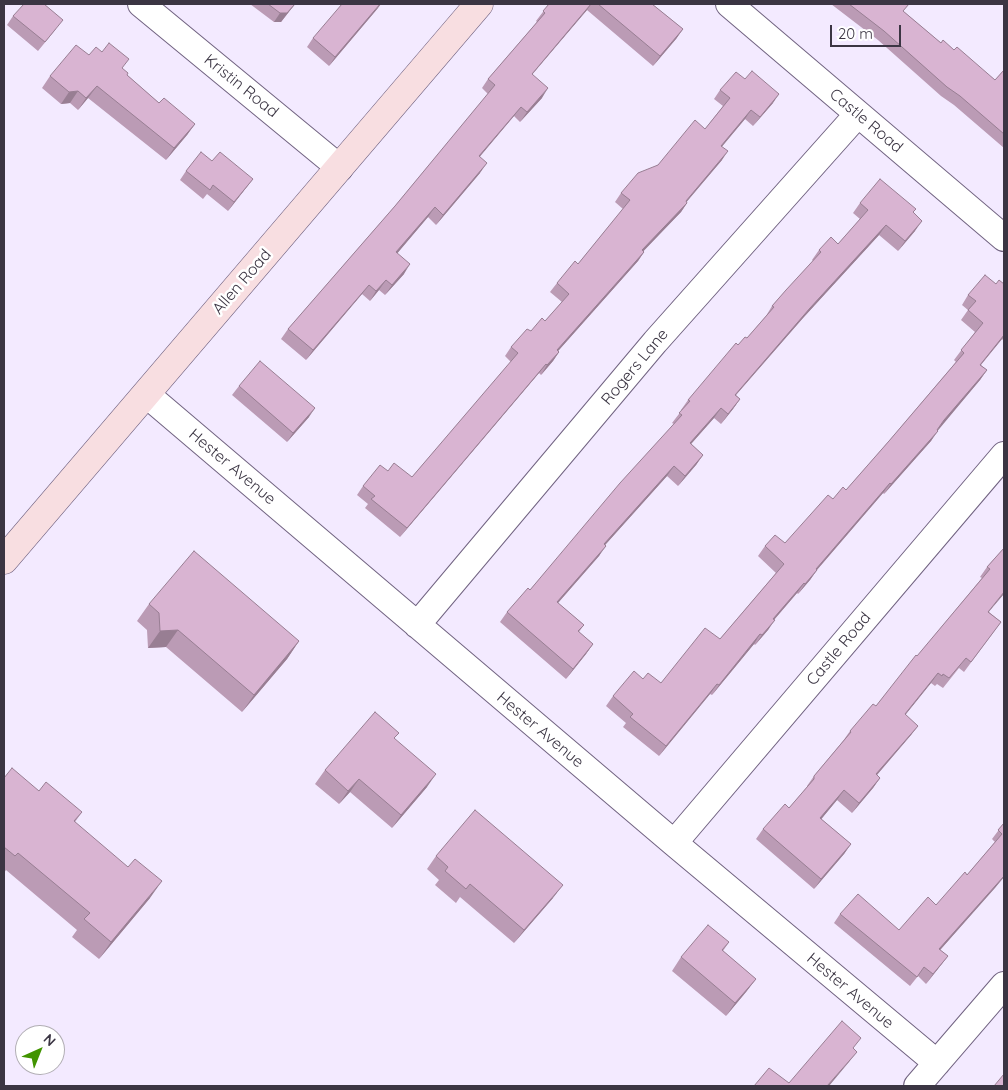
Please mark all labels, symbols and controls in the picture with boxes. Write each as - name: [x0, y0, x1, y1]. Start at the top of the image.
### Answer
- scale bar: [833, 15, 904, 47]
- text: 20 m: [838, 24, 873, 43]
- street label: Kristin Road: [200, 50, 282, 122]
- street label: Castle Road: [825, 85, 907, 157]
- street label: Allen Road: [209, 246, 275, 318]
- street label: Rogers Lane: [598, 325, 672, 409]
- street label: Hester Avenue: [185, 425, 279, 509]
- street label: Castle Road: [803, 608, 875, 690]
- street label: Hester Avenue: [493, 688, 587, 772]
- street label: Hester Avenue: [803, 949, 897, 1033]
- north arrow: [15, 1025, 65, 1075]
- text: N: [40, 1030, 60, 1050]

